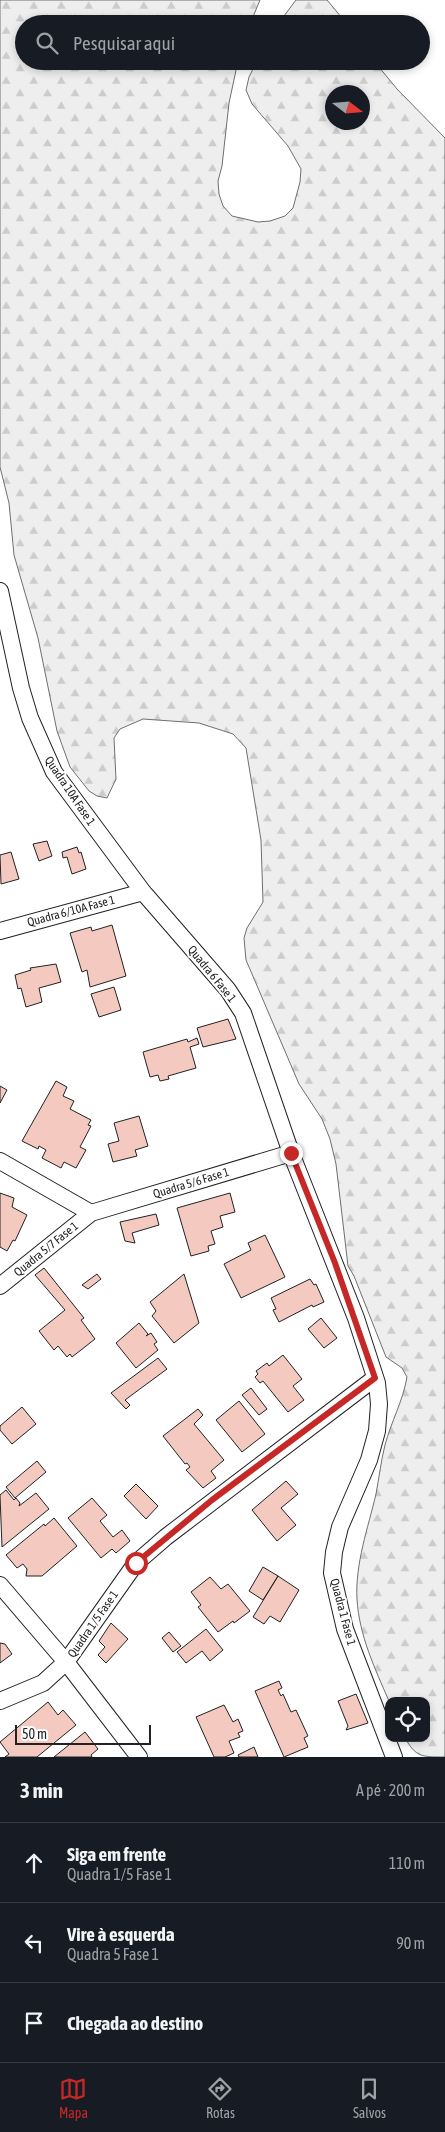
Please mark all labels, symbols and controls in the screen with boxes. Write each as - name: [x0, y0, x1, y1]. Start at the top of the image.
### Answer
- search box: [15, 15, 430, 70]
- icon: search: [33, 29, 61, 57]
- text: Pesquisar aqui: [73, 32, 175, 54]
- north arrow: [325, 85, 370, 130]
- street label: Quadra 10A Fase 1: [42, 754, 99, 829]
- street label: Quadra 6/10A Fase 1: [26, 892, 117, 929]
- street label: Quadra 6 Fase 1: [185, 943, 239, 1006]
- route end: [280, 1142, 303, 1165]
- street label: Quadra 5/6 Fase 1: [151, 1165, 231, 1201]
- street label: Quadra 5/7 Fase 1: [11, 1219, 81, 1279]
- route start: [125, 1552, 148, 1575]
- street label: Quadra 1 Fase 1: [327, 1577, 359, 1647]
- street label: Quadra 1/5 Fase 1: [65, 1587, 122, 1660]
- map controls: [385, 1697, 430, 1742]
- button: locate: [385, 1697, 430, 1742]
- scale bar: [15, 1722, 151, 1745]
- text: 50 m: [22, 1726, 47, 1742]
- text: 3 min: [20, 1778, 63, 1802]
- text: A pé · 200 m: [356, 1781, 425, 1799]
- text: Siga em frente: [67, 1843, 166, 1865]
- icon: ahead: [20, 1849, 48, 1877]
- text: 110 m: [389, 1854, 425, 1872]
- text: Quadra 1/5 Fase 1: [67, 1865, 172, 1883]
- text: Vire à esquerda: [67, 1923, 175, 1945]
- icon: left: [20, 1929, 48, 1957]
- text: 90 m: [396, 1934, 425, 1952]
- text: Quadra 5 Fase 1: [67, 1945, 159, 1963]
- icon: arrive: [20, 2009, 48, 2037]
- text: Chegada ao destino: [67, 2012, 203, 2034]
- tab: Mapa: [59, 2075, 88, 2121]
- tab: Rotas: [206, 2075, 235, 2121]
- tab: Salvos: [353, 2075, 386, 2121]

